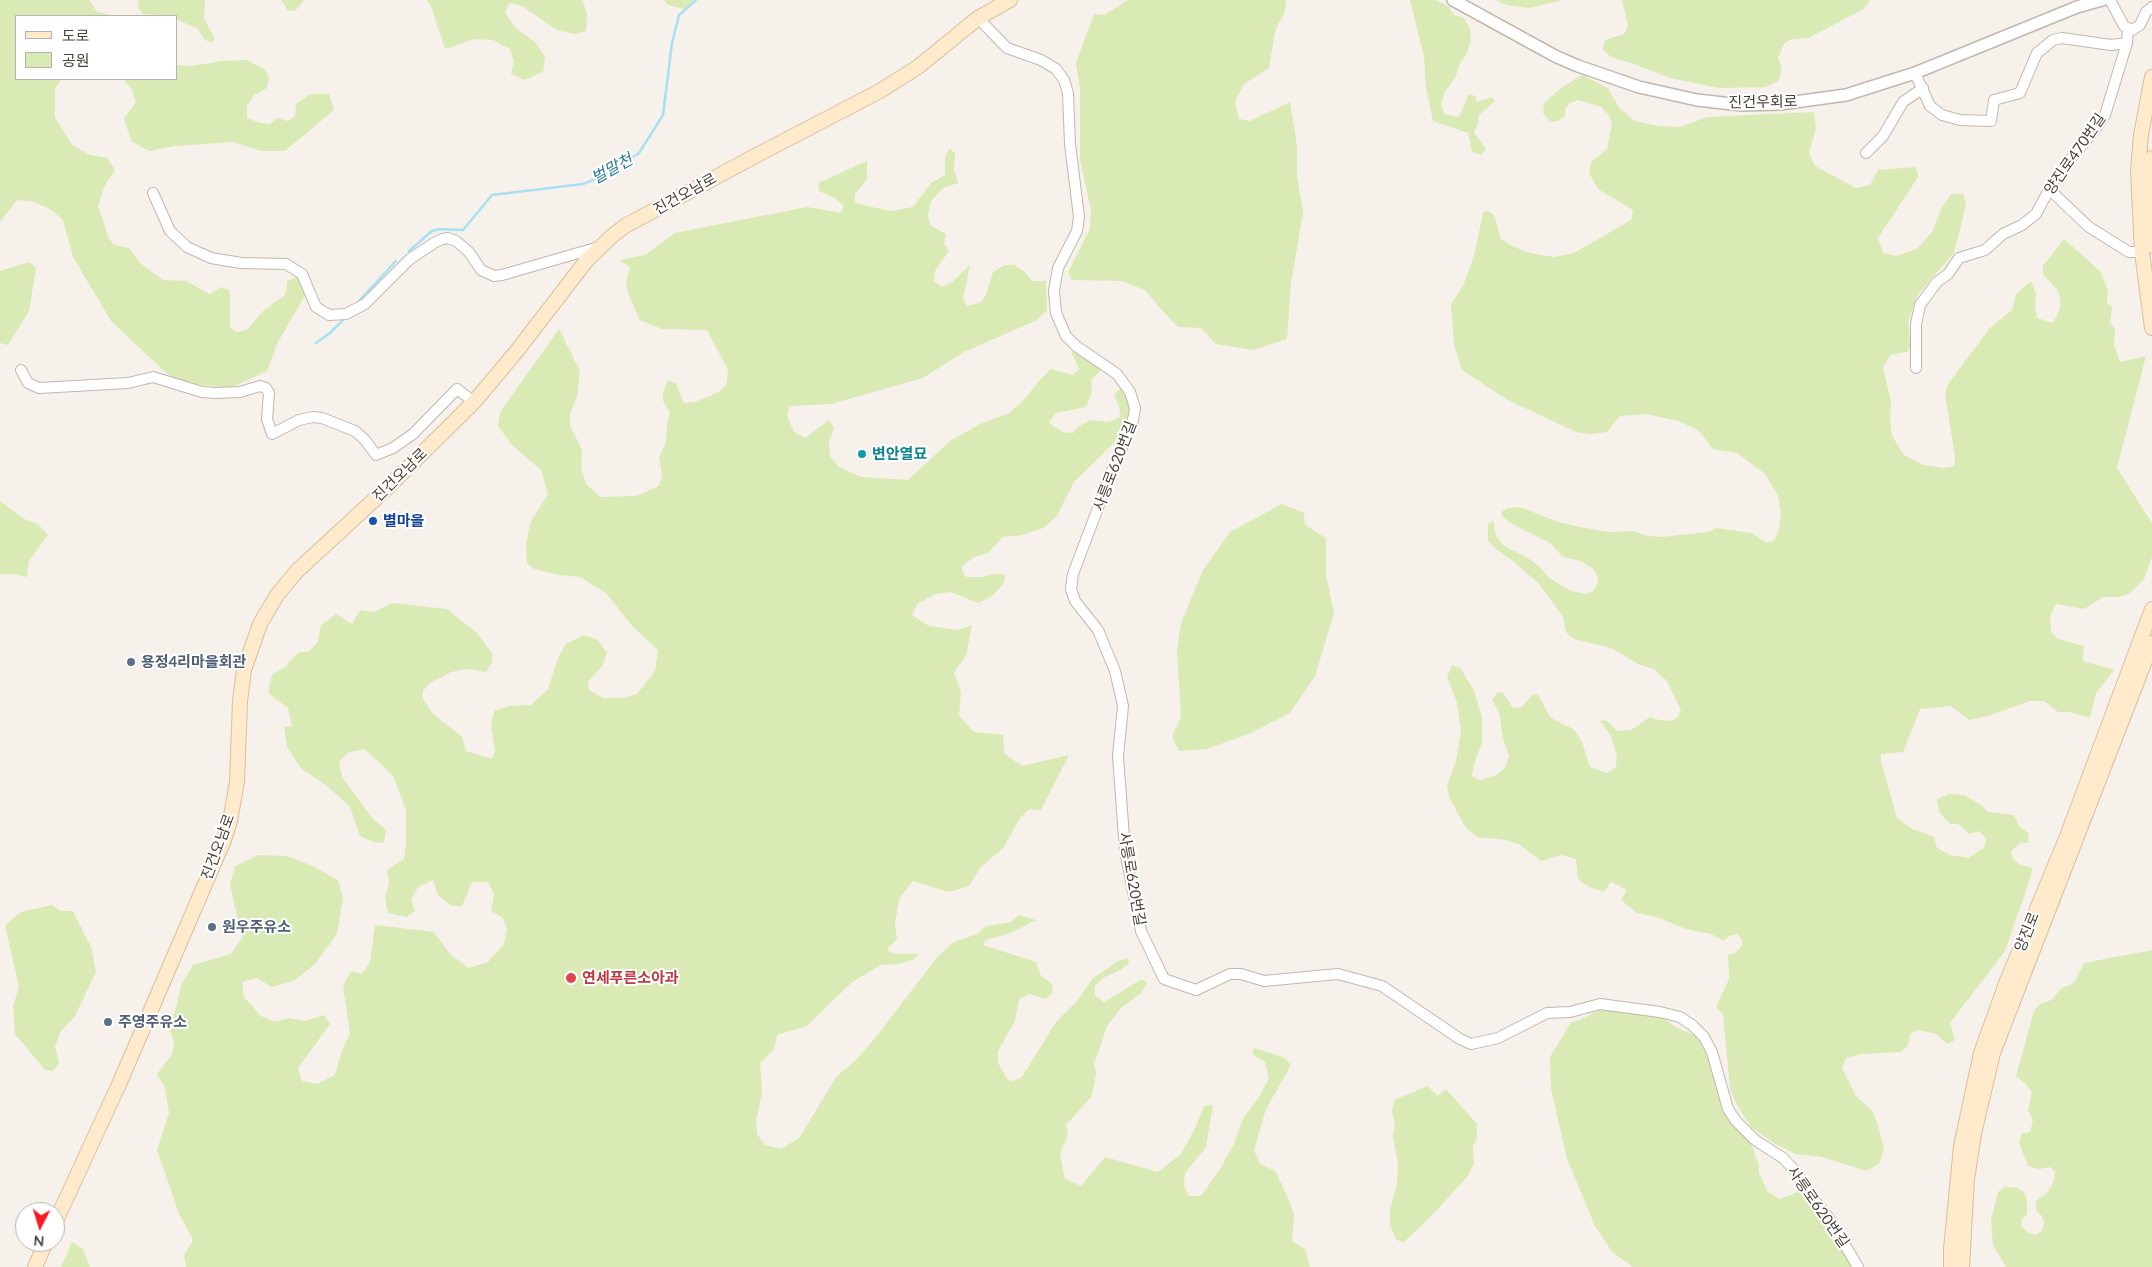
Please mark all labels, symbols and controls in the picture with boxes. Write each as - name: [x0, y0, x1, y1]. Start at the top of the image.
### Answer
- legend: [15, 15, 178, 80]
- text: 도로: [62, 26, 90, 44]
- text: 공원: [62, 51, 90, 69]
- street label: 진건우회로: [1728, 92, 1798, 112]
- street label: 양진로470번길: [2040, 110, 2110, 198]
- water label: 벌말천: [588, 150, 636, 188]
- street label: 진건오남로: [650, 169, 720, 219]
- street label: 사릉로620번길: [1090, 418, 1140, 514]
- street label: 진건오남로: [369, 445, 431, 505]
- place label: 변안열묘: [872, 445, 927, 463]
- marker: 변안열묘: [856, 448, 868, 460]
- place label: 별마을: [383, 512, 424, 530]
- marker: 별마을: [367, 515, 379, 527]
- place label: 용정4리마을회관: [141, 653, 246, 671]
- marker: 용정4리마을회관: [125, 656, 137, 668]
- street label: 진건오남로: [198, 812, 238, 882]
- street label: 사릉로620번길: [1115, 831, 1149, 927]
- street label: 양진로: [2011, 909, 2043, 955]
- place label: 원우주유소: [222, 918, 291, 936]
- marker: 원우주유소: [206, 921, 218, 933]
- place label: 연세푸른소아과: [582, 969, 679, 987]
- marker: 연세푸른소아과: [564, 971, 578, 985]
- place label: 주영주유소: [118, 1013, 187, 1031]
- marker: 주영주유소: [102, 1016, 114, 1028]
- street label: 사릉로620번길: [1783, 1163, 1853, 1251]
- north arrow: [15, 1202, 65, 1252]
- text: N: [33, 1233, 45, 1250]

